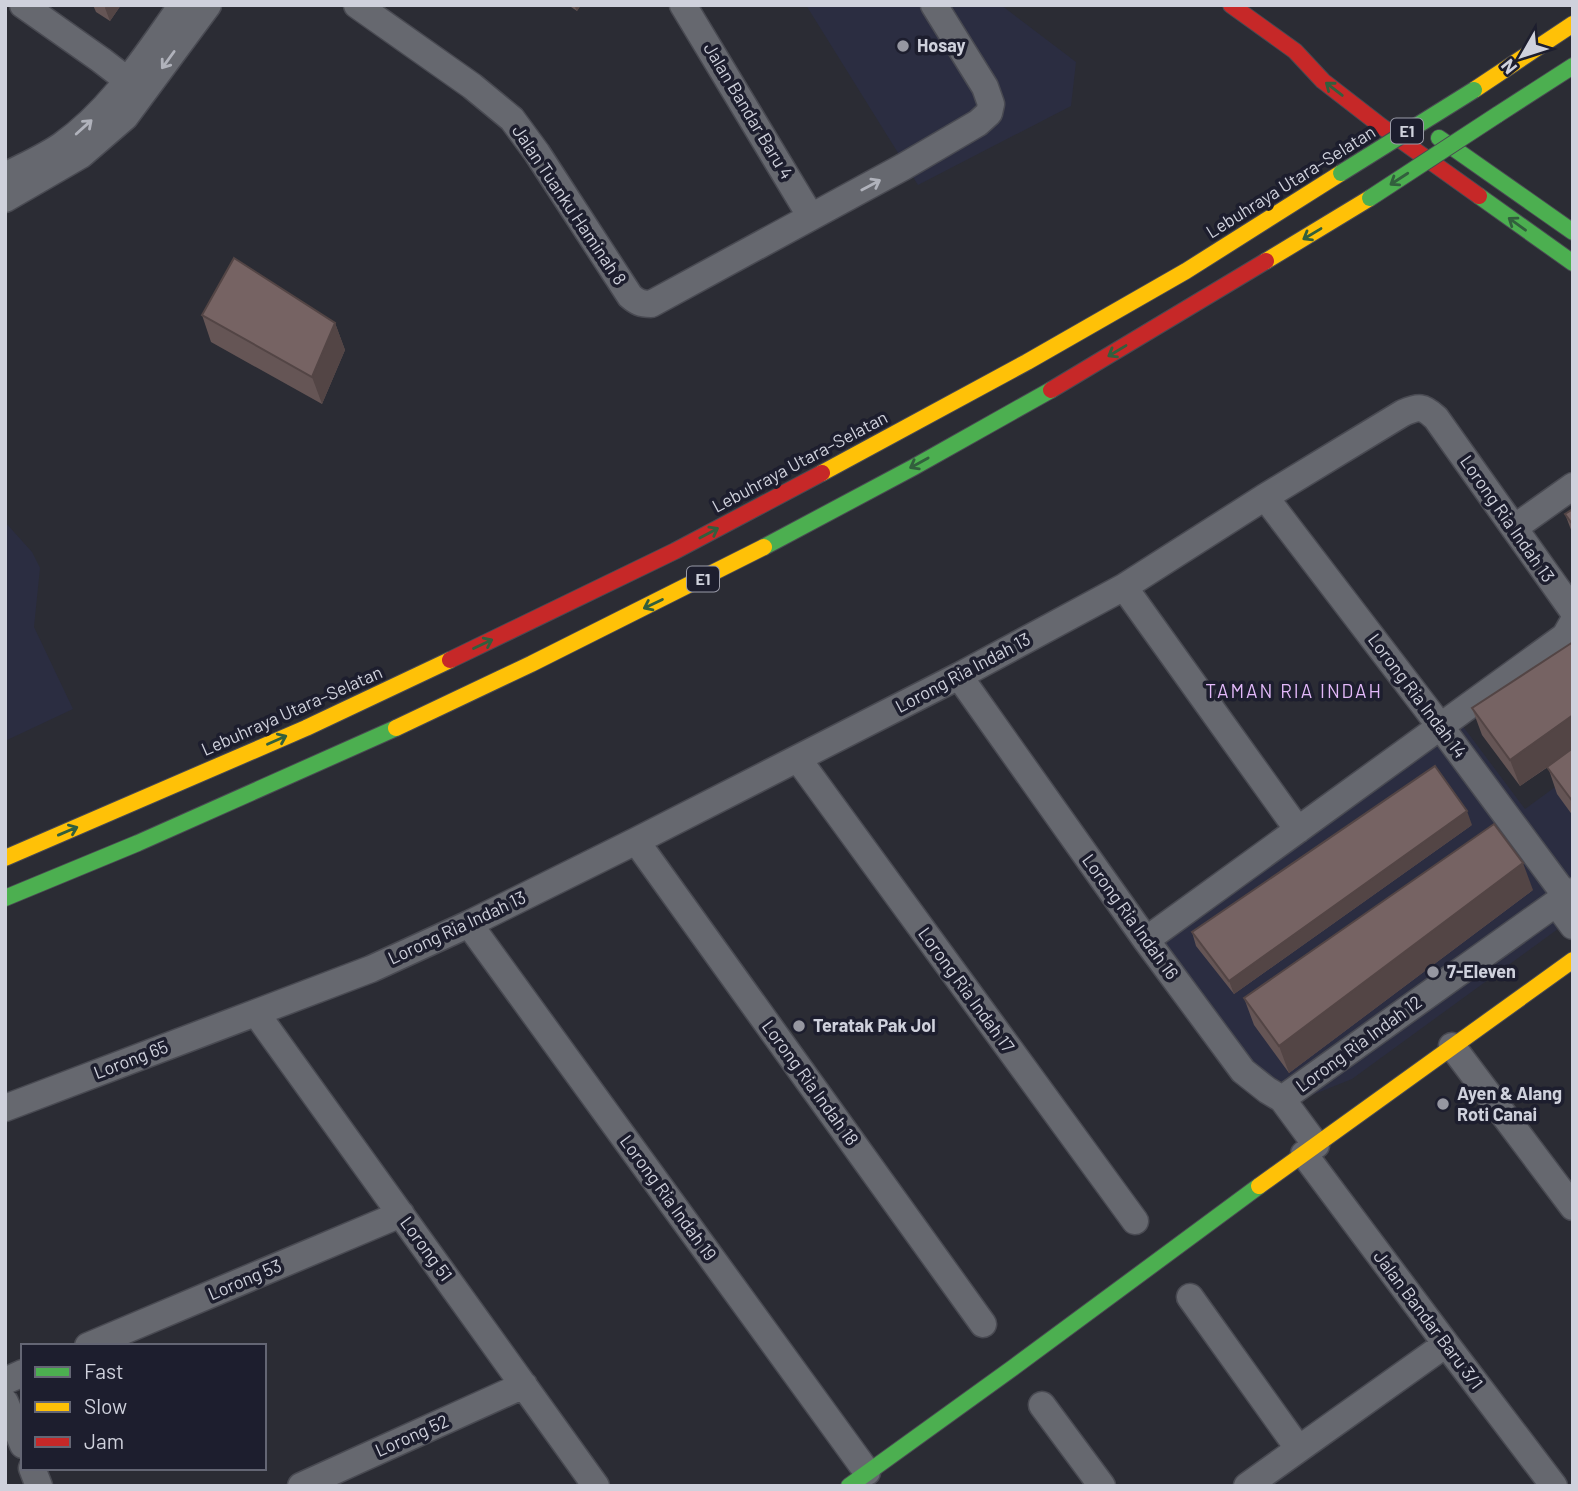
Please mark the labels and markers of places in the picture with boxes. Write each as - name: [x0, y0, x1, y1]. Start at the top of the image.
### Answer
- place label: Hosay: [917, 34, 966, 56]
- marker: Hosay: [895, 38, 911, 54]
- place label: 7-Eleven: [1447, 960, 1516, 982]
- marker: 7-Eleven: [1425, 964, 1441, 980]
- place label: Teratak Pak Jol: [813, 1014, 936, 1036]
- marker: Teratak Pak Jol: [791, 1018, 807, 1034]
- place label: Ayen & Alang Roti Canai: [1457, 1082, 1562, 1125]
- marker: Ayen & Alang Roti Canai: [1435, 1096, 1451, 1112]

